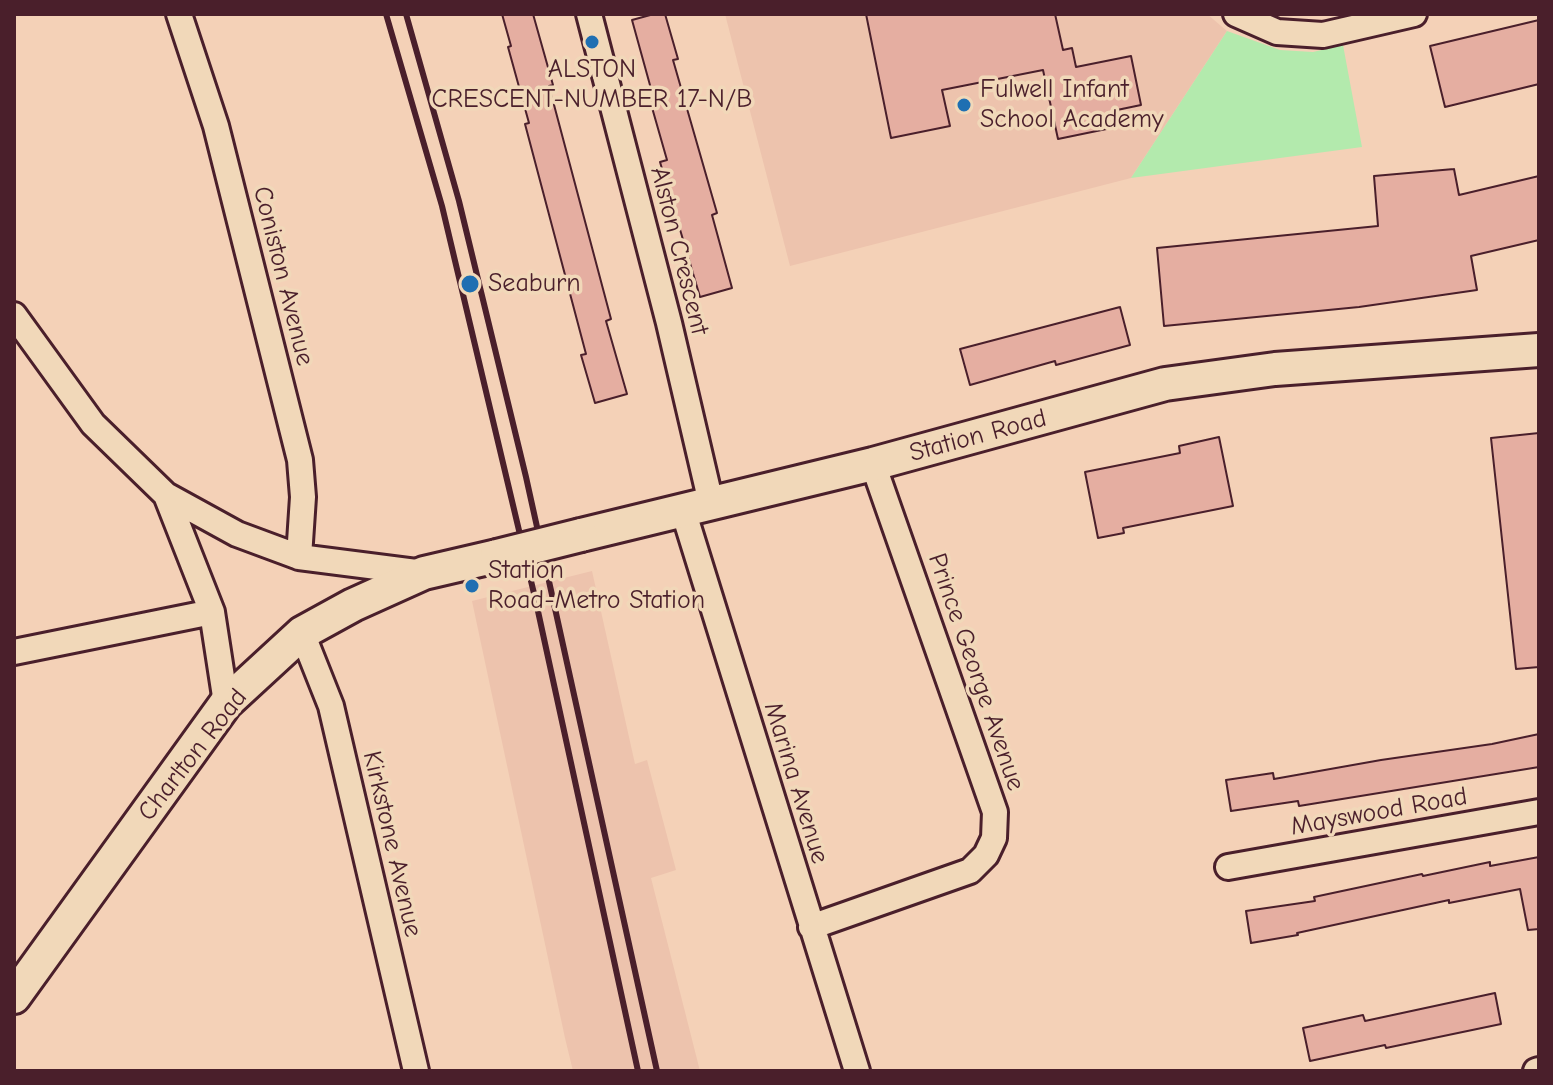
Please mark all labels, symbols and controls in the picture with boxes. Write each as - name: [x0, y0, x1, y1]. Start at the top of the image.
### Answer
- marker: ALSTON CRESCENT-NUMBER 17-N/B: [583, 33, 601, 51]
- place label: ALSTON CRESCENT-NUMBER 17-N/B: [432, 54, 752, 116]
- place label: Fulwell Infant School Academy: [980, 74, 1164, 136]
- marker: Fulwell Infant School Academy: [955, 96, 973, 114]
- street label: Alston Crescent: [643, 164, 715, 338]
- street label: Coniston Avenue: [246, 183, 320, 369]
- place label: Seaburn: [488, 268, 581, 300]
- marker: Seaburn: [459, 273, 481, 295]
- street label: Station Road: [906, 403, 1050, 469]
- street label: Prince George Avenue: [921, 549, 1031, 795]
- place label: Station Road-Metro Station: [488, 555, 705, 616]
- marker: Station Road-Metro Station: [463, 577, 481, 595]
- street label: Charlton Road: [132, 683, 254, 827]
- street label: Marina Avenue: [757, 699, 835, 867]
- street label: Kirkstone Avenue: [355, 748, 429, 940]
- street label: Mayswood Road: [1288, 781, 1470, 843]

